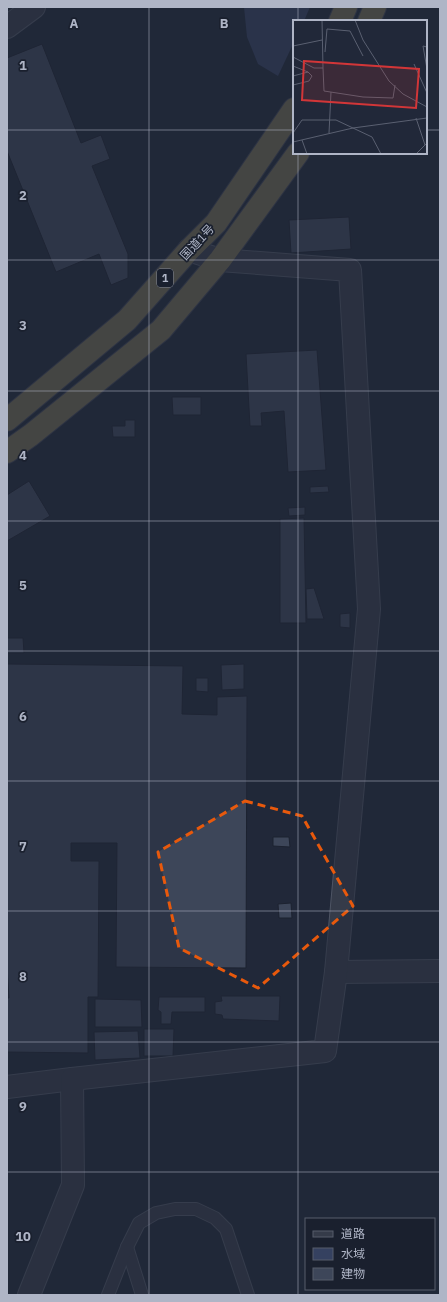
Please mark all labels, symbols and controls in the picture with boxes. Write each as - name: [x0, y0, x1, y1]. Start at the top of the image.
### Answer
- text: A: [70, 15, 79, 32]
- text: B: [220, 15, 229, 32]
- inset map: [293, 20, 427, 154]
- text: 1: [19, 57, 27, 74]
- text: 2: [19, 187, 27, 204]
- street label: 国道1号: [177, 221, 217, 263]
- road number: 1: [157, 269, 173, 287]
- text: 3: [19, 317, 27, 334]
- text: 4: [19, 447, 27, 464]
- text: 5: [19, 577, 27, 594]
- text: 6: [19, 708, 27, 725]
- text: 7: [19, 838, 27, 855]
- text: 8: [19, 968, 27, 985]
- text: 9: [19, 1098, 27, 1115]
- legend: [305, 1218, 435, 1290]
- text: 道路: [341, 1226, 365, 1241]
- text: 10: [15, 1228, 31, 1245]
- text: 水域: [341, 1246, 365, 1261]
- text: 建物: [341, 1266, 365, 1281]

